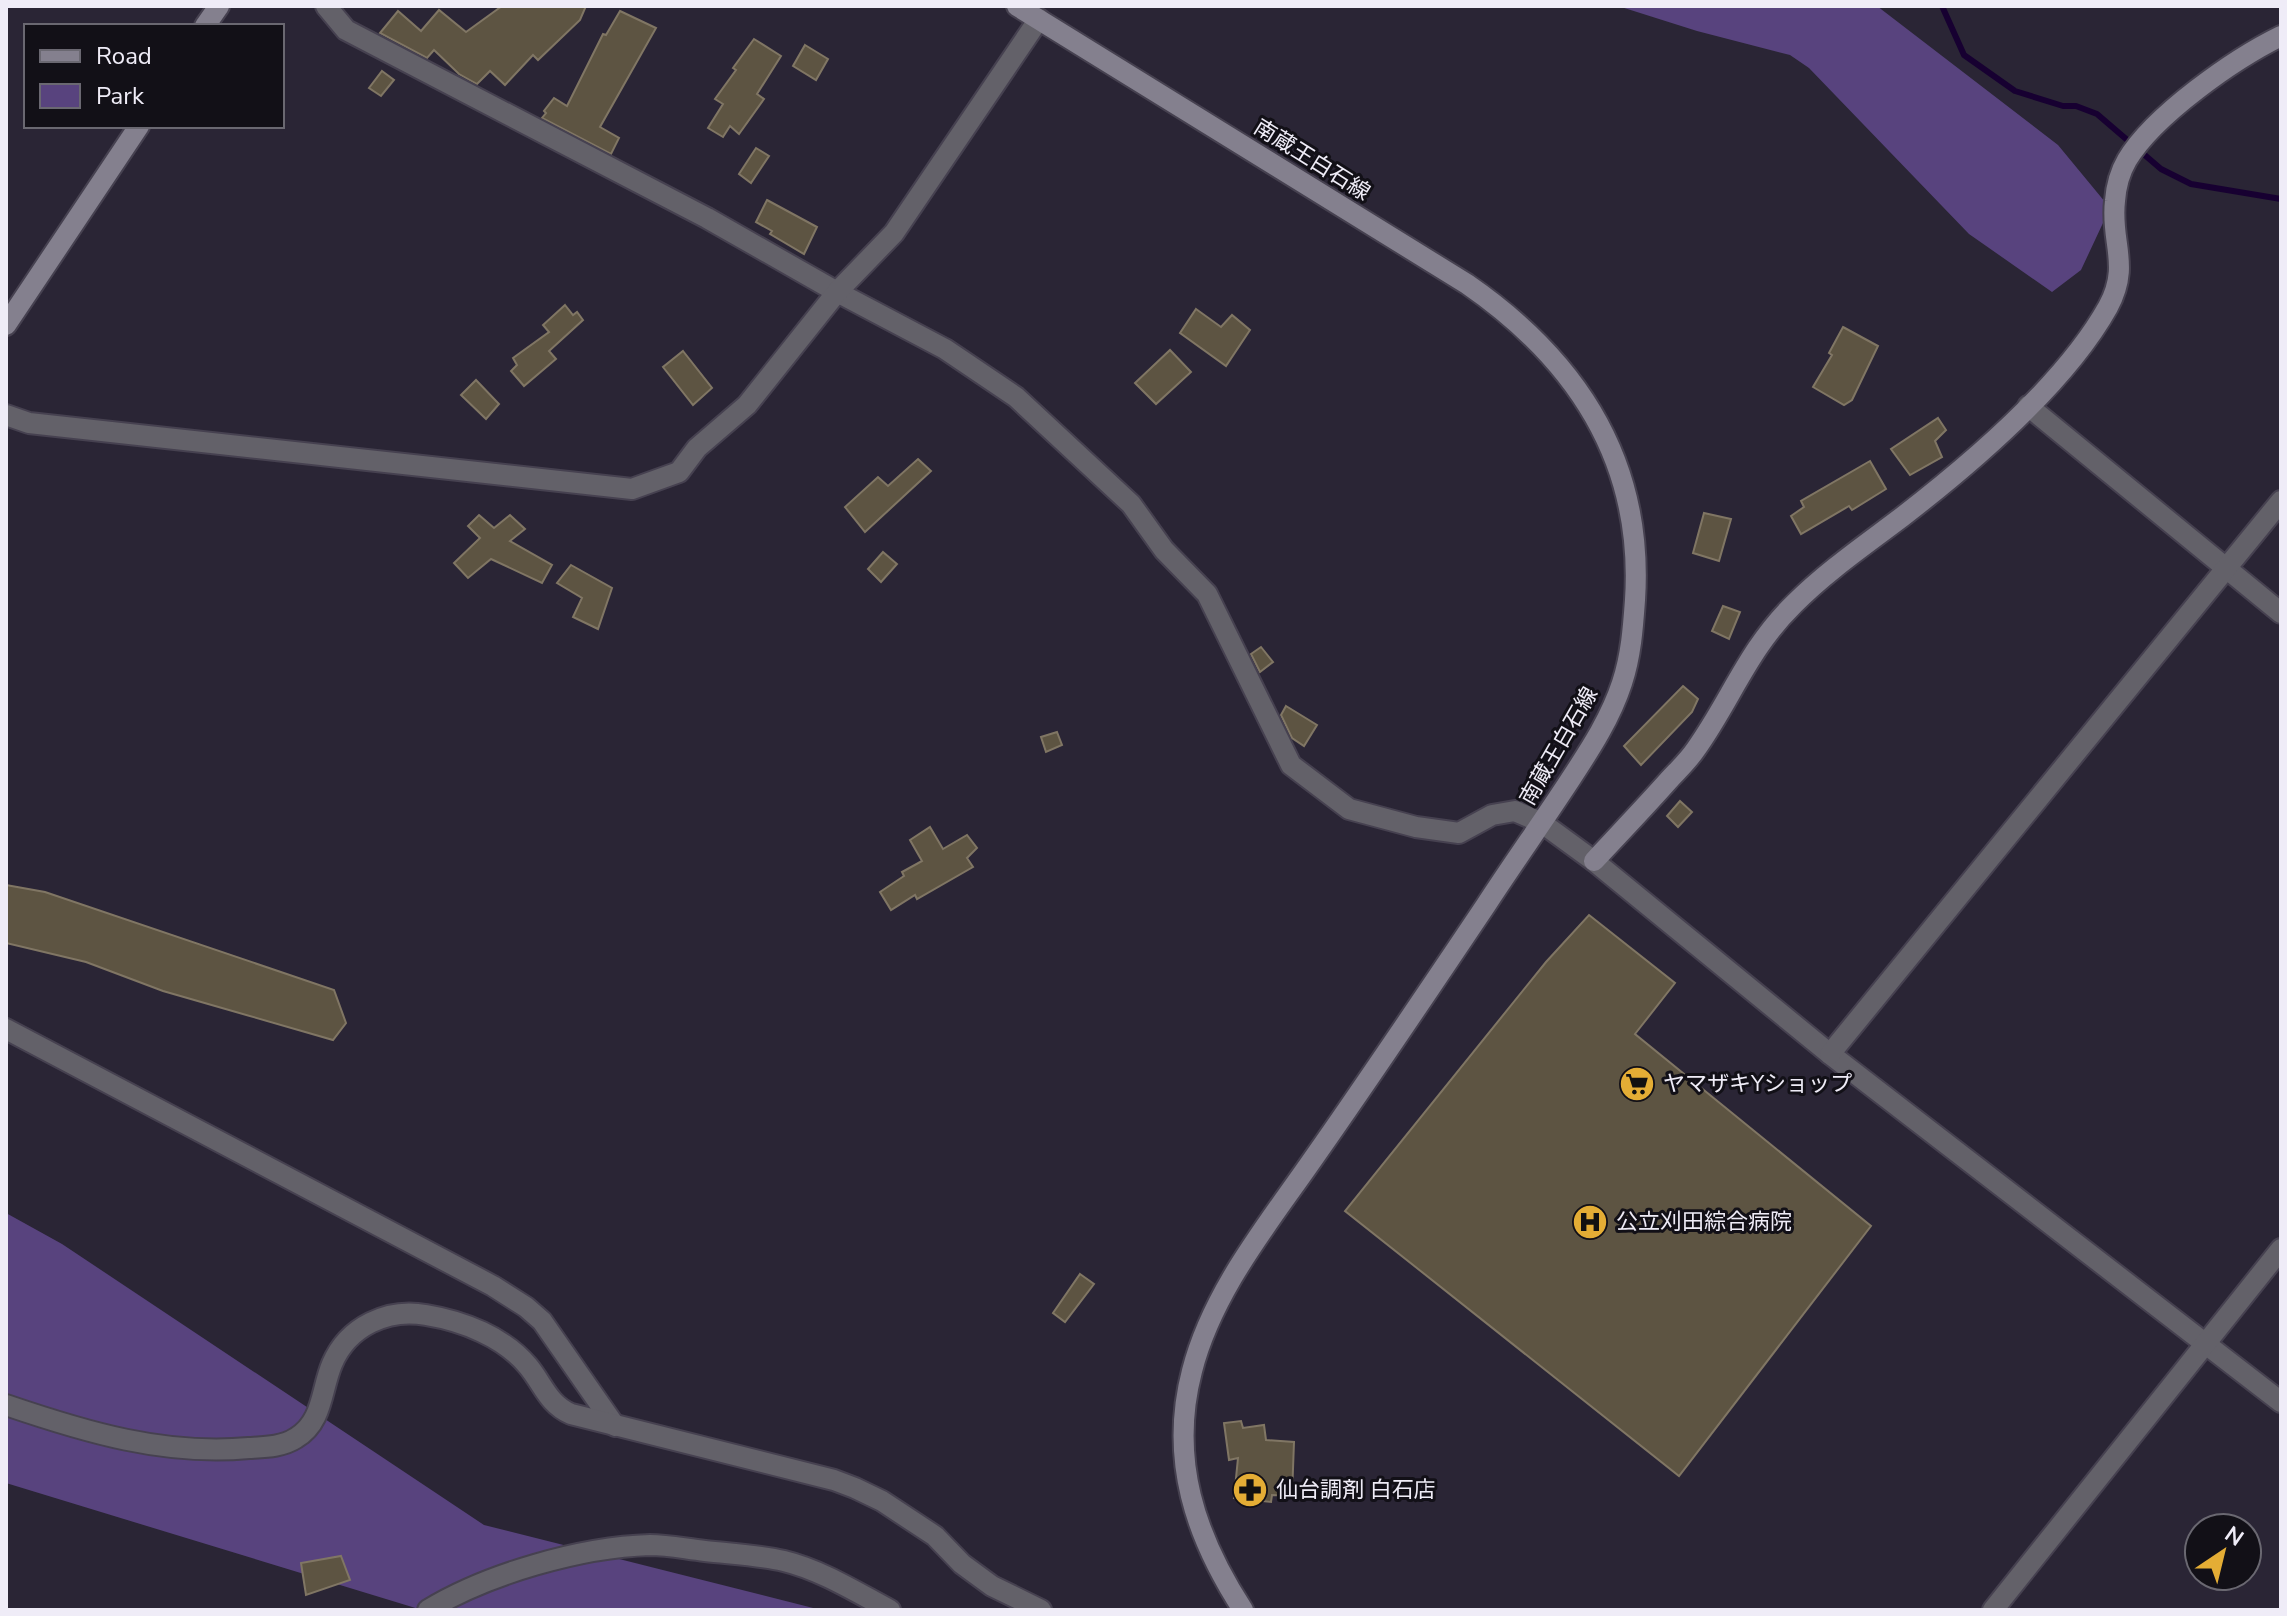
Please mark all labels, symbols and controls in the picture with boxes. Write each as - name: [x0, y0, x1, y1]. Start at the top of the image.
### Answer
- legend: [24, 24, 284, 128]
- text: Road: [96, 40, 152, 72]
- text: Park: [96, 80, 145, 112]
- street label: 南蔵王白石線: [1248, 112, 1376, 208]
- street label: 南蔵王白石線: [1513, 681, 1605, 811]
- supermarket icon: ヤマザキYショップ: [1618, 1065, 1656, 1103]
- place label: ヤマザキYショップ: [1663, 1069, 1852, 1099]
- hospital icon: 公立刈田綜合病院: [1571, 1203, 1609, 1241]
- place label: 公立刈田綜合病院: [1616, 1207, 1792, 1237]
- pharmacy icon: 仙台調剤 白石店: [1231, 1471, 1269, 1509]
- place label: 仙台調剤 白石店: [1276, 1475, 1436, 1505]
- north arrow: [2183, 1512, 2263, 1592]
- text: N: [2219, 1519, 2249, 1553]

